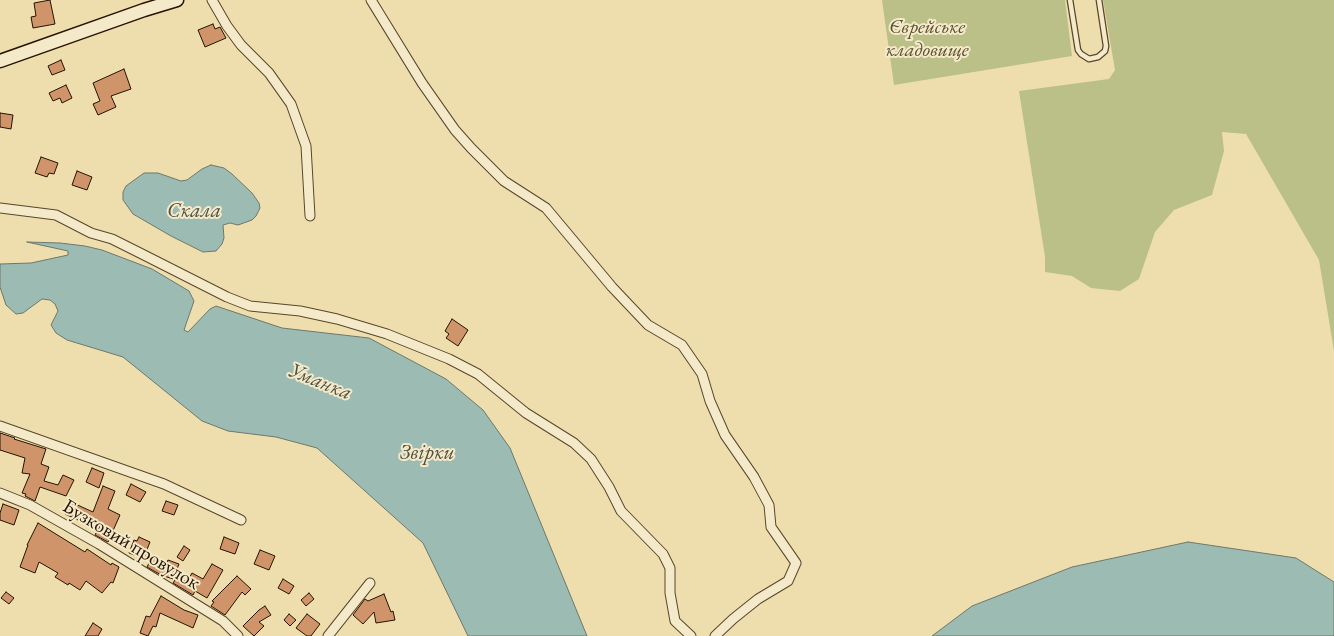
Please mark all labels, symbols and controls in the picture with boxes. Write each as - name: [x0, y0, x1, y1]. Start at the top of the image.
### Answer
- park label: Єврейське кладовище: [885, 16, 969, 63]
- water label: Скала: [167, 198, 221, 224]
- water label: Уманка: [285, 358, 355, 406]
- water label: Звірки: [400, 440, 454, 466]
- street label: Бузковий провулок: [58, 494, 204, 596]

